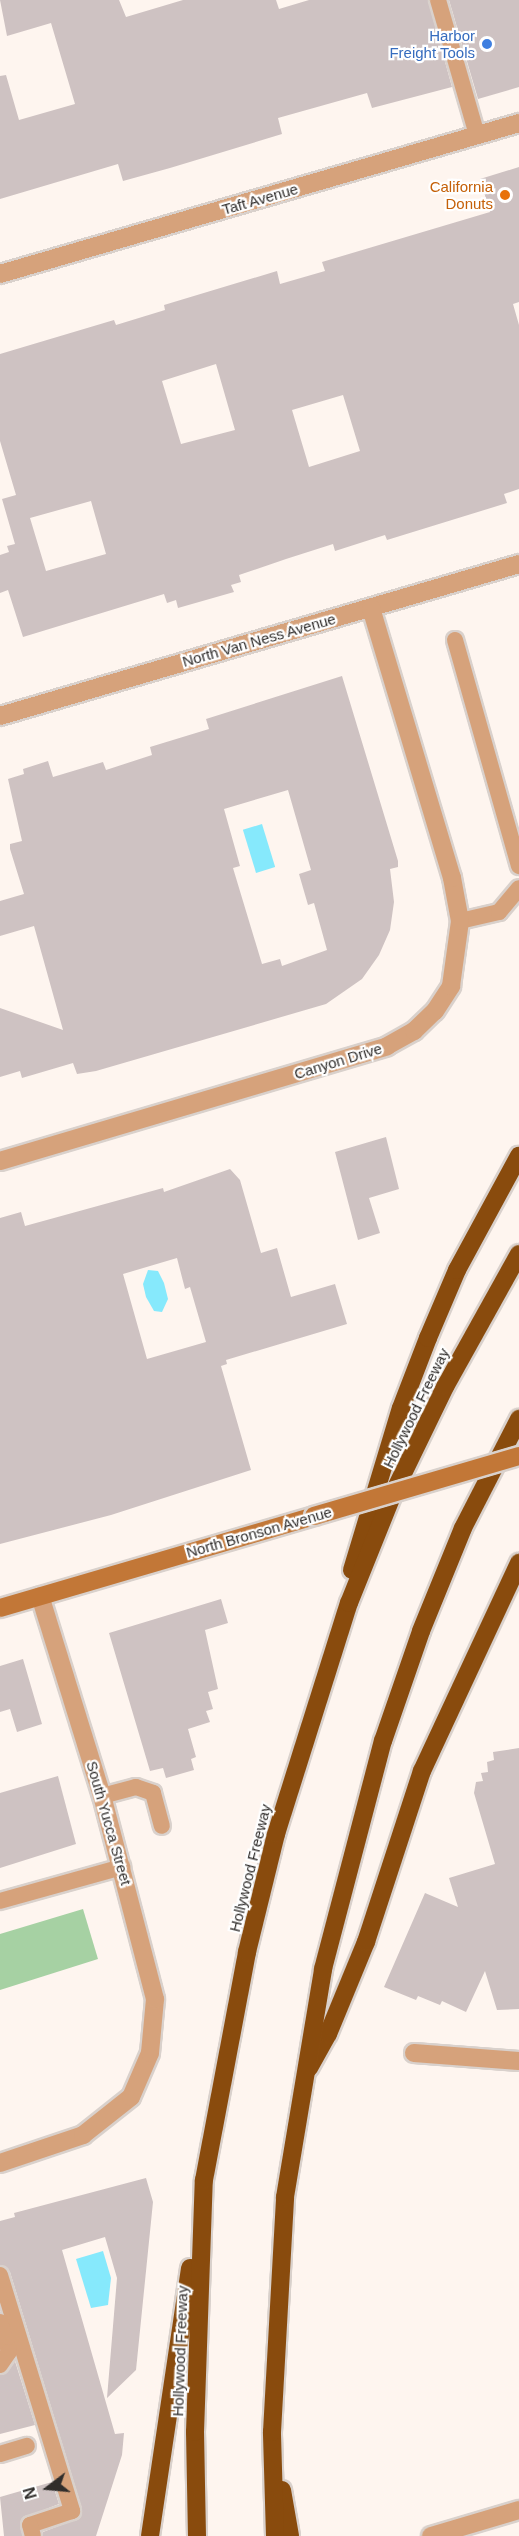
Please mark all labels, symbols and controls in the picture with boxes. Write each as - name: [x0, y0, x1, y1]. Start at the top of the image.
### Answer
- place label: Harbor Freight Tools: [389, 26, 475, 61]
- marker: Harbor Freight Tools: [480, 37, 494, 51]
- place label: California Donuts: [430, 177, 493, 212]
- street label: Taft Avenue: [220, 179, 300, 219]
- marker: California Donuts: [498, 188, 512, 202]
- street label: North Van Ness Avenue: [180, 609, 338, 671]
- street label: Canyon Drive: [292, 1039, 384, 1083]
- street label: Hollywood Freeway: [379, 1345, 453, 1471]
- street label: North Bronson Avenue: [184, 1502, 334, 1562]
- street label: South Yucca Street: [83, 1759, 135, 1887]
- street label: Hollywood Freeway: [225, 1802, 275, 1934]
- street label: Hollywood Freeway: [169, 2285, 191, 2417]
- north arrow: [18, 2458, 78, 2518]
- text: N: [20, 2485, 40, 2501]

